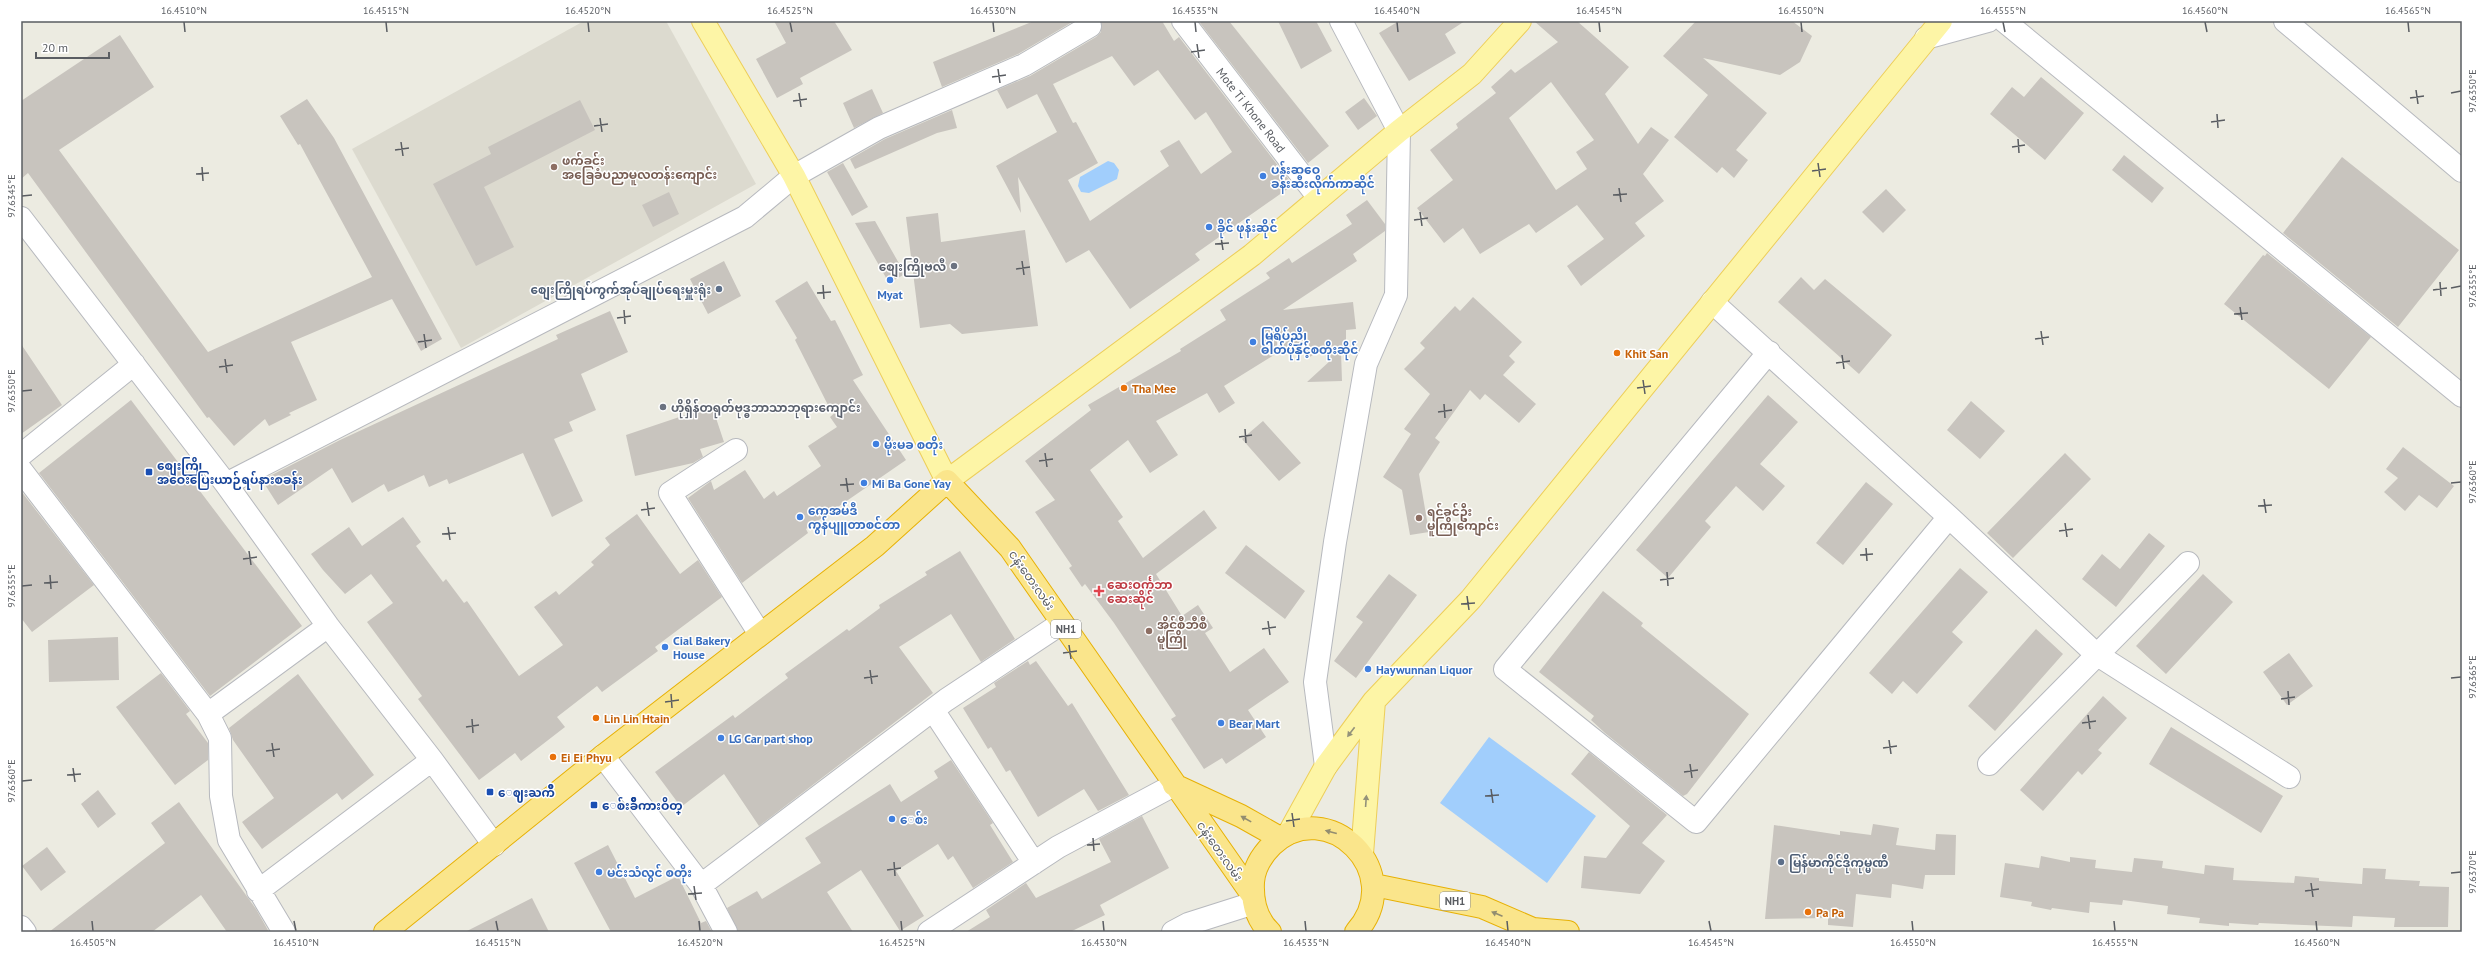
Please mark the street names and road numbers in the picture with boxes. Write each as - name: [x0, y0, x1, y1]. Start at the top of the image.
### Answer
- street label: Mote Ti Khone Road: [1213, 65, 1289, 155]
- street label: ငန်းတေးလမ်း: [1003, 547, 1059, 615]
- road number: NH1: [1051, 620, 1081, 638]
- street label: ငန်းတေးလမ်း: [1191, 818, 1247, 886]
- road number: NH1: [1440, 892, 1470, 910]

